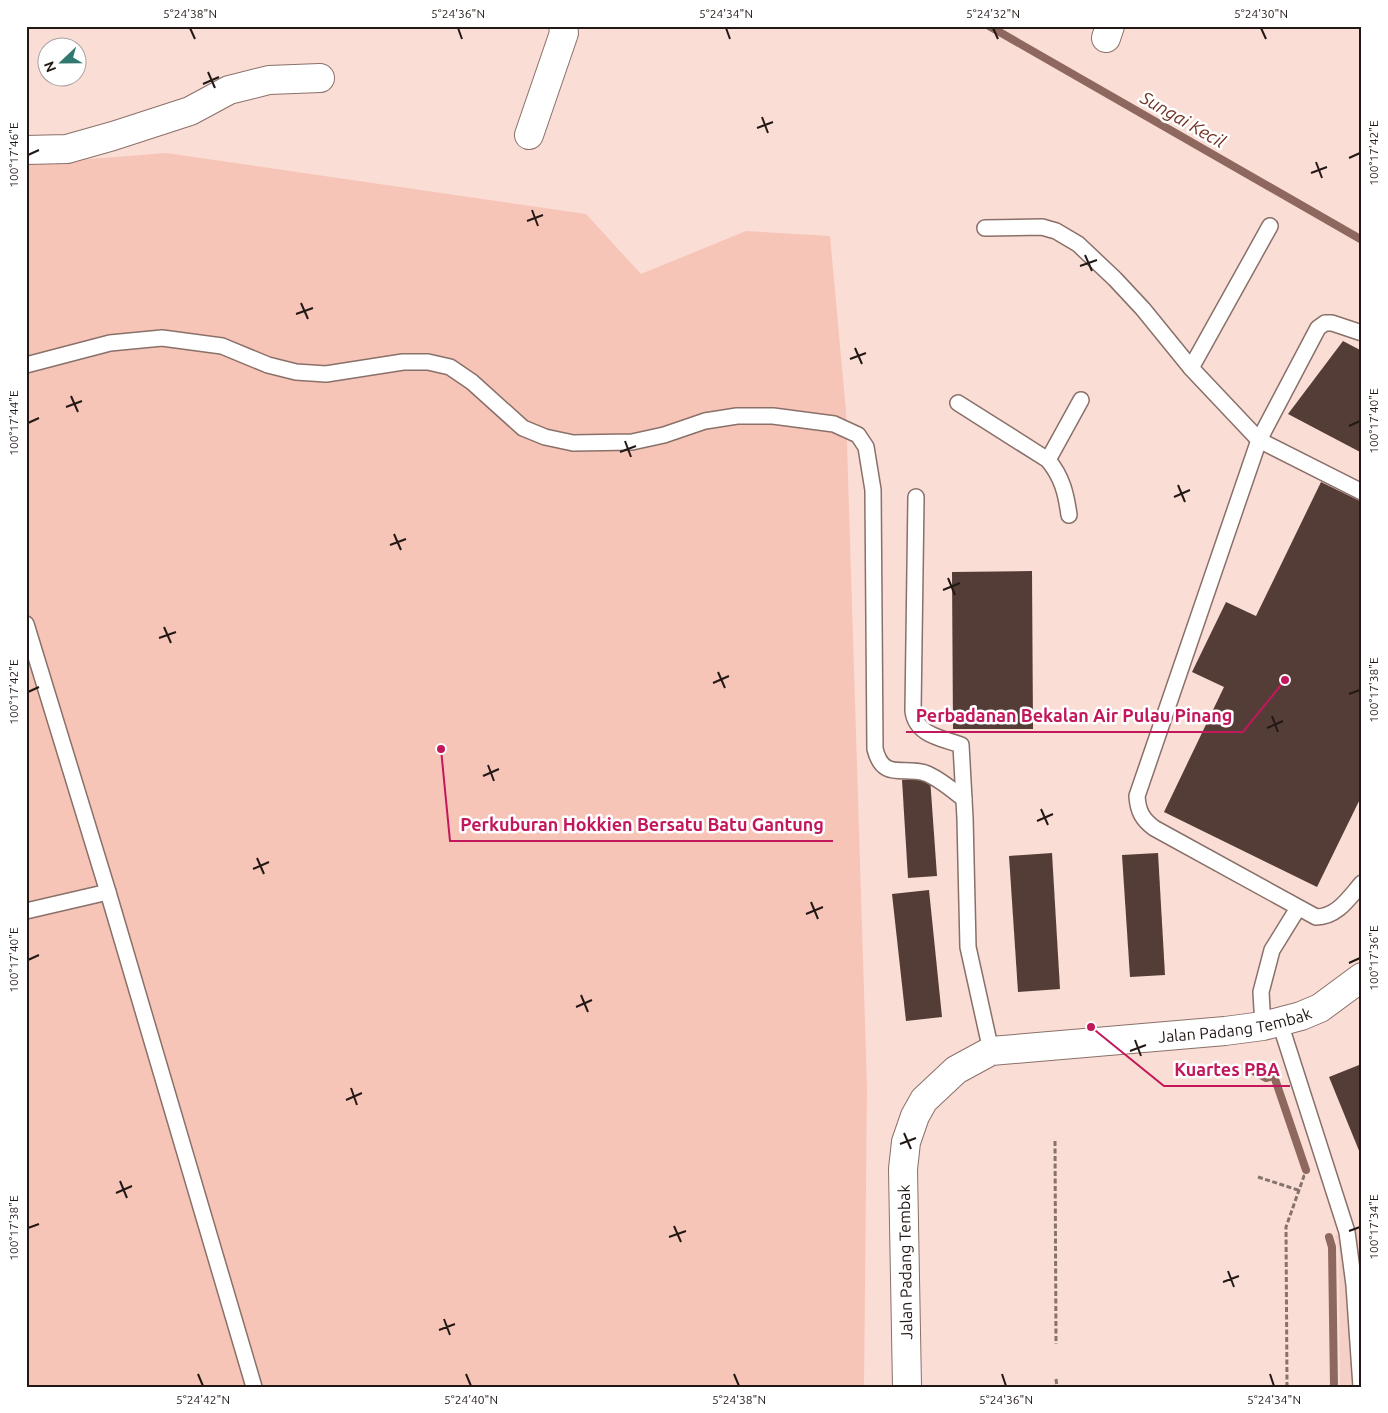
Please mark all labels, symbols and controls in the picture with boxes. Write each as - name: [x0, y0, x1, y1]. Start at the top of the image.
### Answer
- text: 5°24'38"N: [163, 7, 217, 20]
- text: 5°24'36"N: [431, 7, 485, 20]
- text: 5°24'34"N: [699, 7, 753, 20]
- text: 5°24'32"N: [966, 7, 1020, 20]
- text: 5°24'30"N: [1234, 7, 1288, 20]
- north arrow: [38, 38, 88, 88]
- text: N: [41, 59, 59, 75]
- water label: Sungai Kecil: [1137, 86, 1229, 151]
- text: 100°17'42"E: [1367, 120, 1380, 186]
- text: 100°17'46"E: [7, 122, 20, 188]
- text: 100°17'40"E: [1367, 388, 1380, 454]
- text: 100°17'44"E: [7, 390, 20, 456]
- text: 100°17'38"E: [1367, 657, 1380, 723]
- text: 100°17'42"E: [7, 659, 20, 725]
- callout: Perbadanan Bekalan Air Pulau Pinang: [906, 699, 1243, 732]
- text: Perbadanan Bekalan Air Pulau Pinang: [916, 705, 1232, 725]
- callout: Perkuburan Hokkien Bersatu Batu Gantung: [450, 808, 833, 841]
- text: Perkuburan Hokkien Bersatu Batu Gantung: [460, 814, 824, 834]
- text: 100°17'36"E: [1367, 925, 1380, 991]
- text: 100°17'40"E: [7, 927, 20, 993]
- street label: Jalan Padang Tembak: [1157, 1004, 1314, 1046]
- callout: Kuartes PBA: [1164, 1053, 1290, 1086]
- text: Kuartes PBA: [1174, 1059, 1280, 1079]
- street label: Jalan Padang Tembak: [895, 1184, 915, 1340]
- text: 100°17'34"E: [1367, 1194, 1380, 1260]
- text: 100°17'38"E: [7, 1195, 20, 1261]
- text: 5°24'42"N: [176, 1393, 230, 1406]
- text: 5°24'40"N: [444, 1393, 498, 1406]
- text: 5°24'38"N: [712, 1393, 766, 1406]
- text: 5°24'36"N: [979, 1393, 1033, 1406]
- text: 5°24'34"N: [1247, 1393, 1301, 1406]

